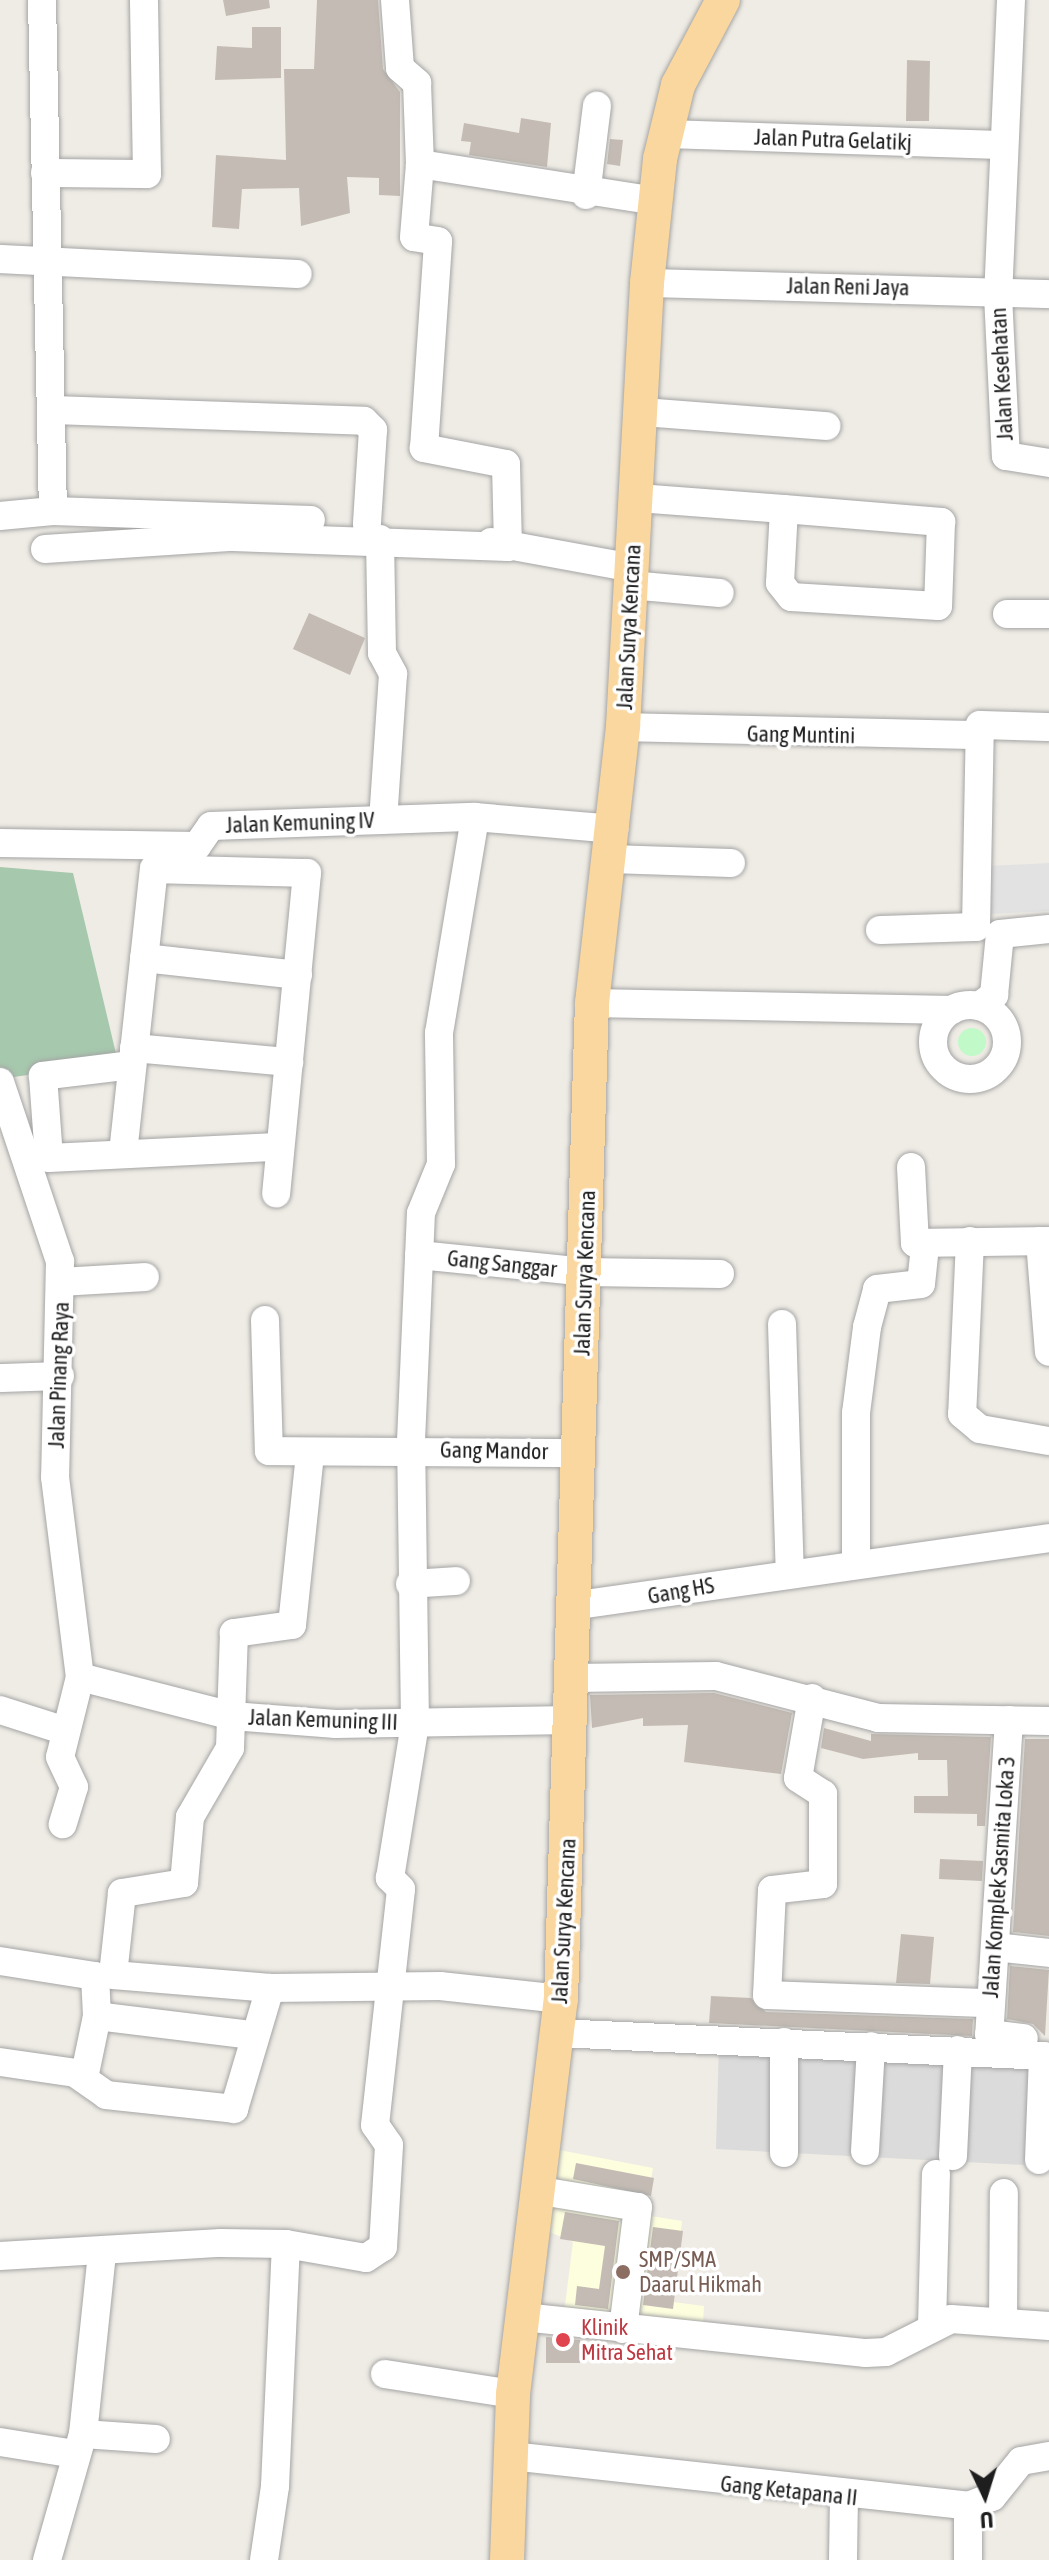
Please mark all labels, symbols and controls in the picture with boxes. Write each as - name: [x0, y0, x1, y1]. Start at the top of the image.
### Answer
- street label: Jalan Putra Gelatikj: [754, 124, 912, 156]
- street label: Jalan Reni Jaya: [786, 273, 910, 301]
- street label: Jalan Kesehatan: [985, 307, 1019, 441]
- street label: Jalan Surya Kencana: [611, 544, 647, 710]
- street label: Gang Muntini: [747, 721, 855, 749]
- street label: Jalan Kemuning IV: [225, 807, 375, 839]
- street label: Jalan Surya Kencana: [569, 1190, 601, 1356]
- street label: Gang Sanggar: [446, 1245, 558, 1283]
- street label: Jalan Pinang Raya: [43, 1301, 75, 1449]
- street label: Gang Mandor: [440, 1437, 548, 1465]
- street label: Gang HS: [646, 1572, 716, 1610]
- street label: Jalan Kemuning III: [248, 1704, 398, 1736]
- street label: Jalan Komplek Sasmita Loka 3: [977, 1755, 1021, 1999]
- street label: Jalan Surya Kencana: [546, 1838, 582, 2004]
- place label: SMP/SMA Daarul Hikmah: [639, 2246, 762, 2298]
- marker: SMP/SMA Daarul Hikmah: [614, 2263, 632, 2281]
- place label: Klinik Mitra Sehat: [581, 2314, 673, 2366]
- marker: Klinik Mitra Sehat: [552, 2329, 574, 2351]
- north arrow: [945, 2456, 1025, 2536]
- street label: Gang Ketapana II: [719, 2471, 859, 2511]
- text: U: [979, 2507, 994, 2533]

